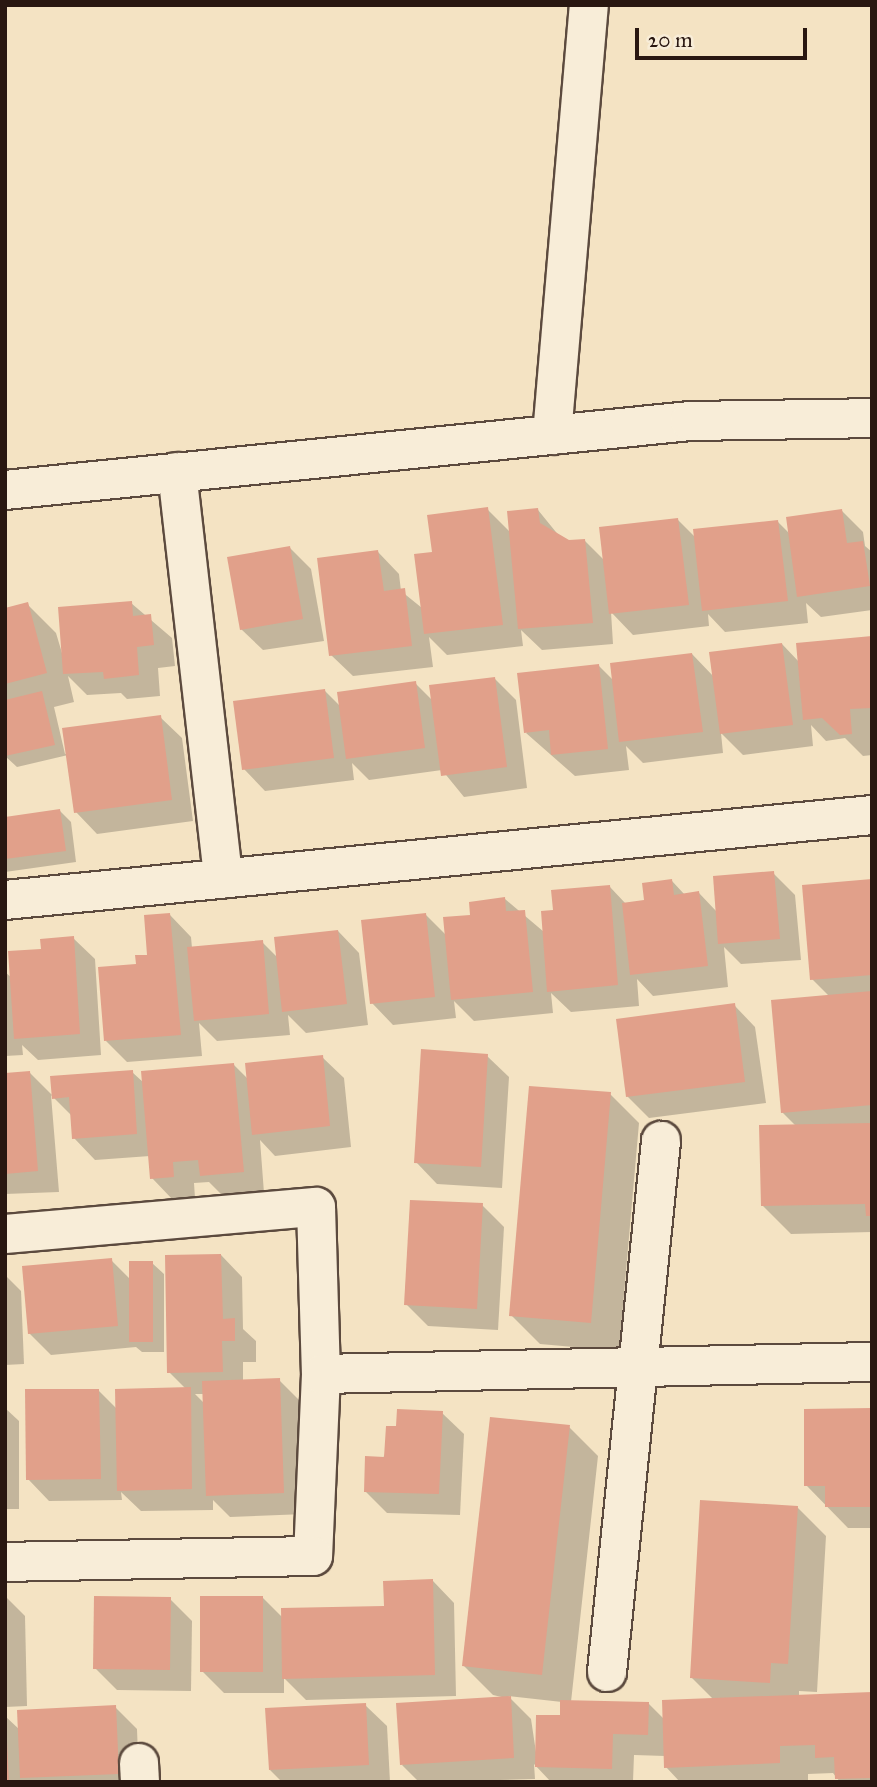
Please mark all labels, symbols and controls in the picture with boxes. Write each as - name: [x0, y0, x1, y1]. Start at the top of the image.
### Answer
- scale bar: [639, 14, 810, 58]
- text: 20 m: [648, 27, 693, 53]

